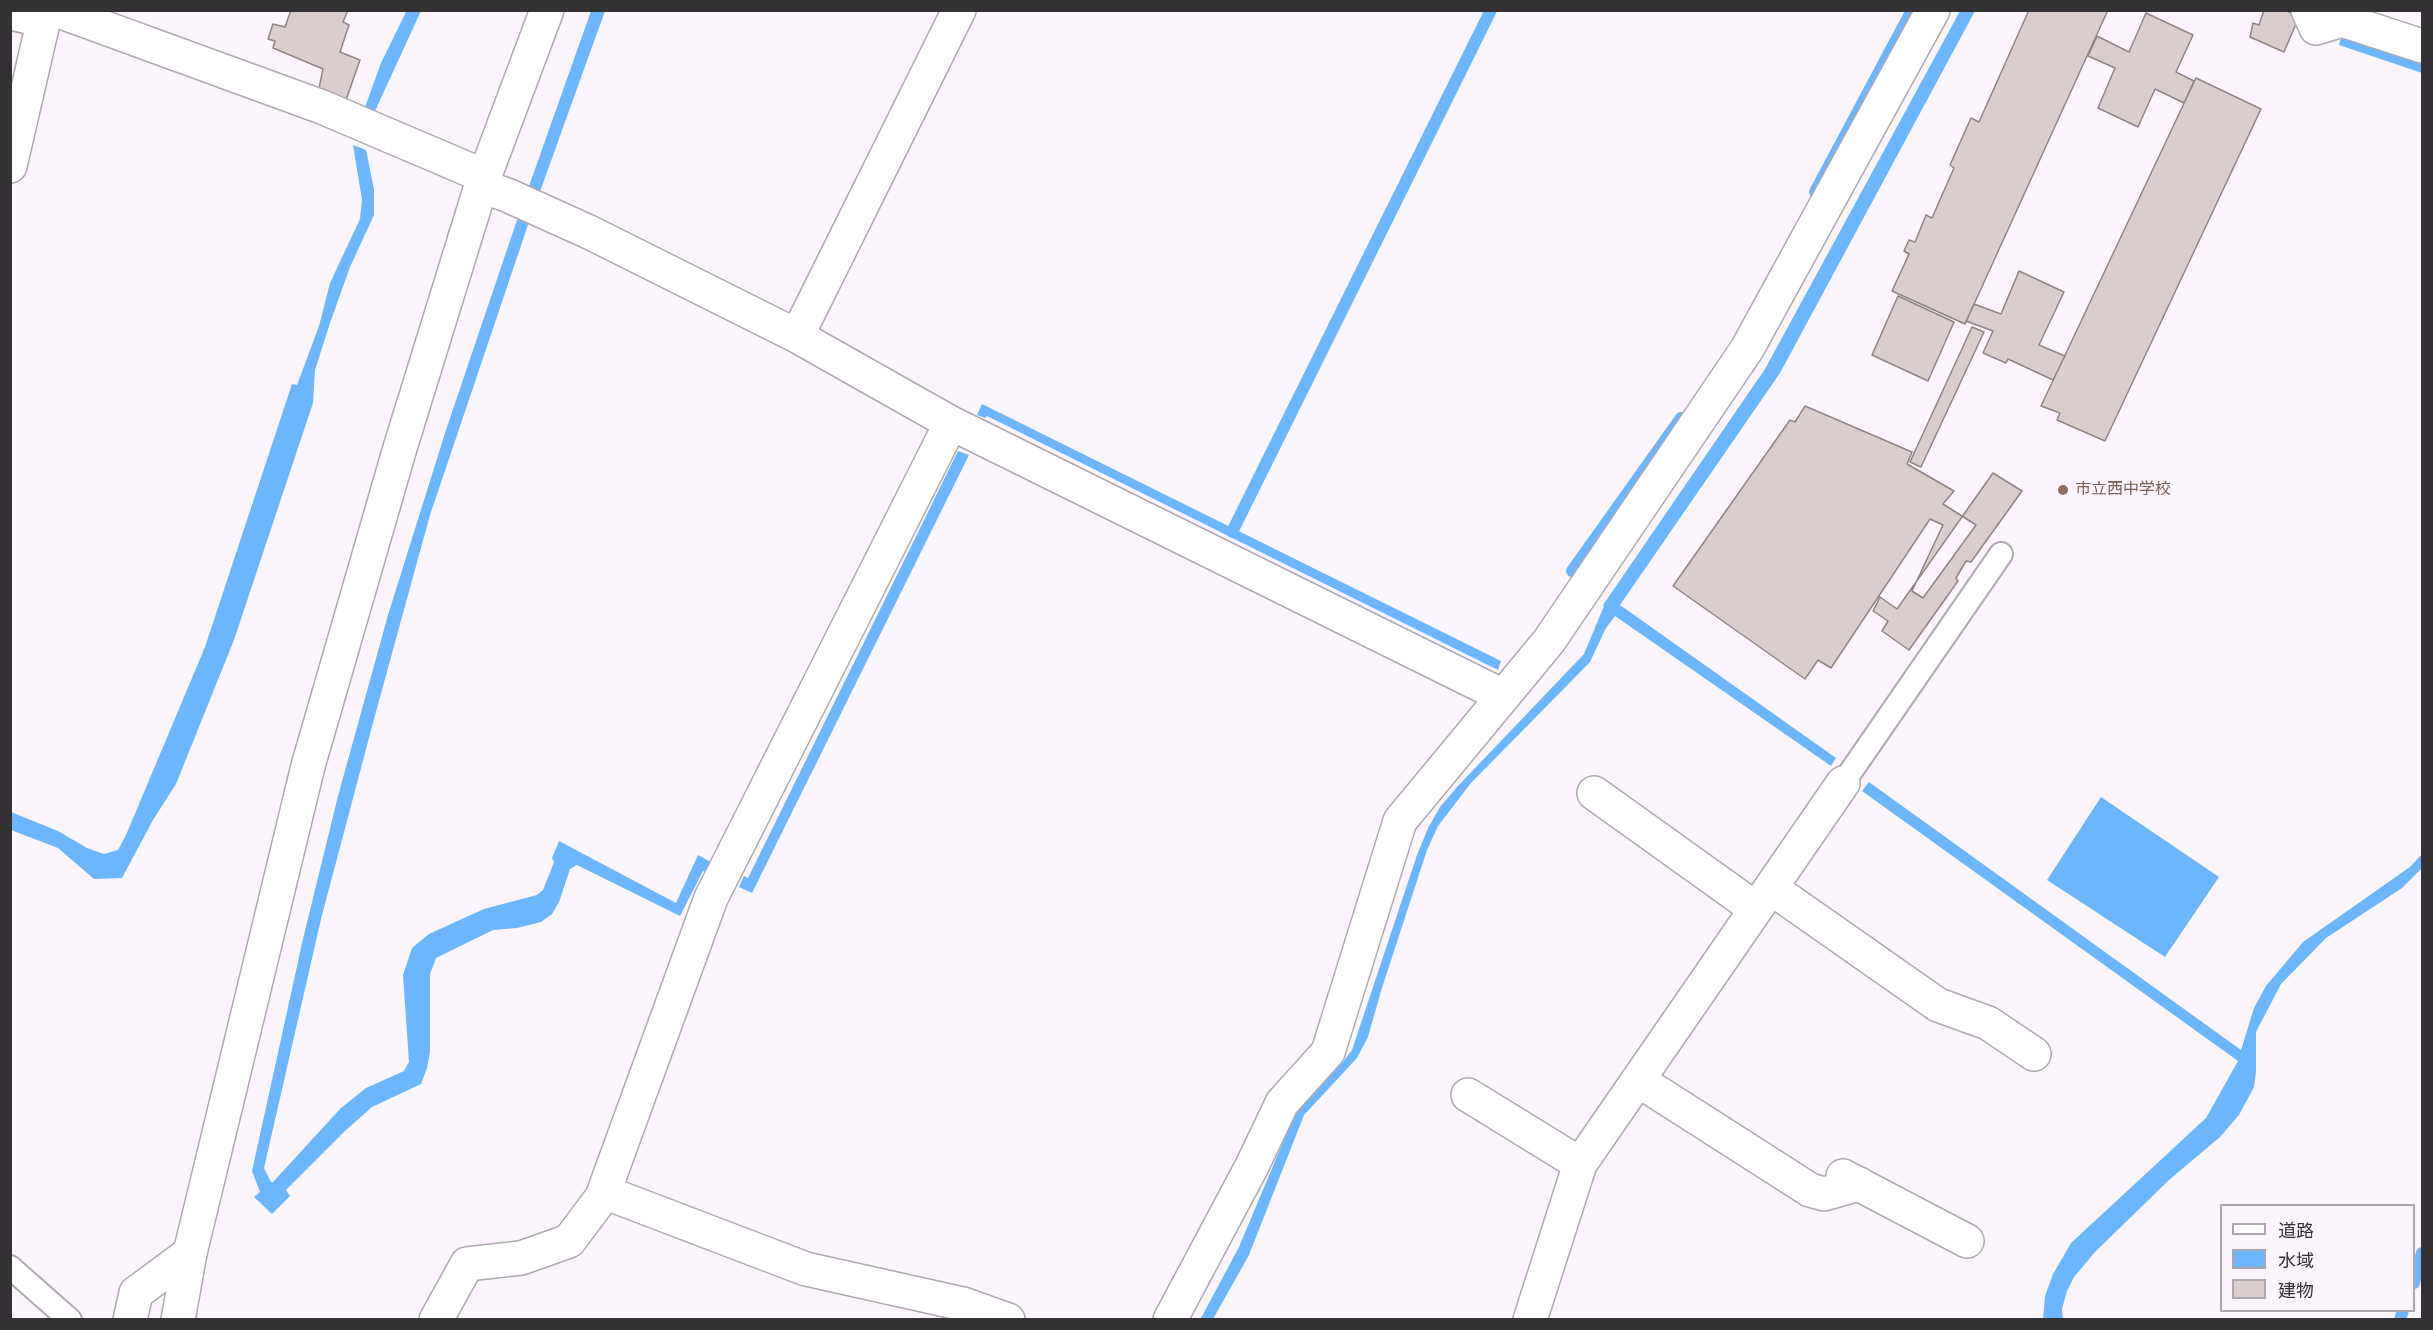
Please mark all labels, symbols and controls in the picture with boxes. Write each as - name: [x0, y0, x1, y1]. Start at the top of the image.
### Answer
- place label: 市立西中学校: [2075, 480, 2171, 500]
- marker: 市立西中学校: [2056, 483, 2070, 497]
- legend: [2220, 1204, 2415, 1312]
- text: 道路: [2278, 1221, 2314, 1241]
- text: 水域: [2278, 1251, 2314, 1271]
- text: 建物: [2278, 1281, 2314, 1301]

